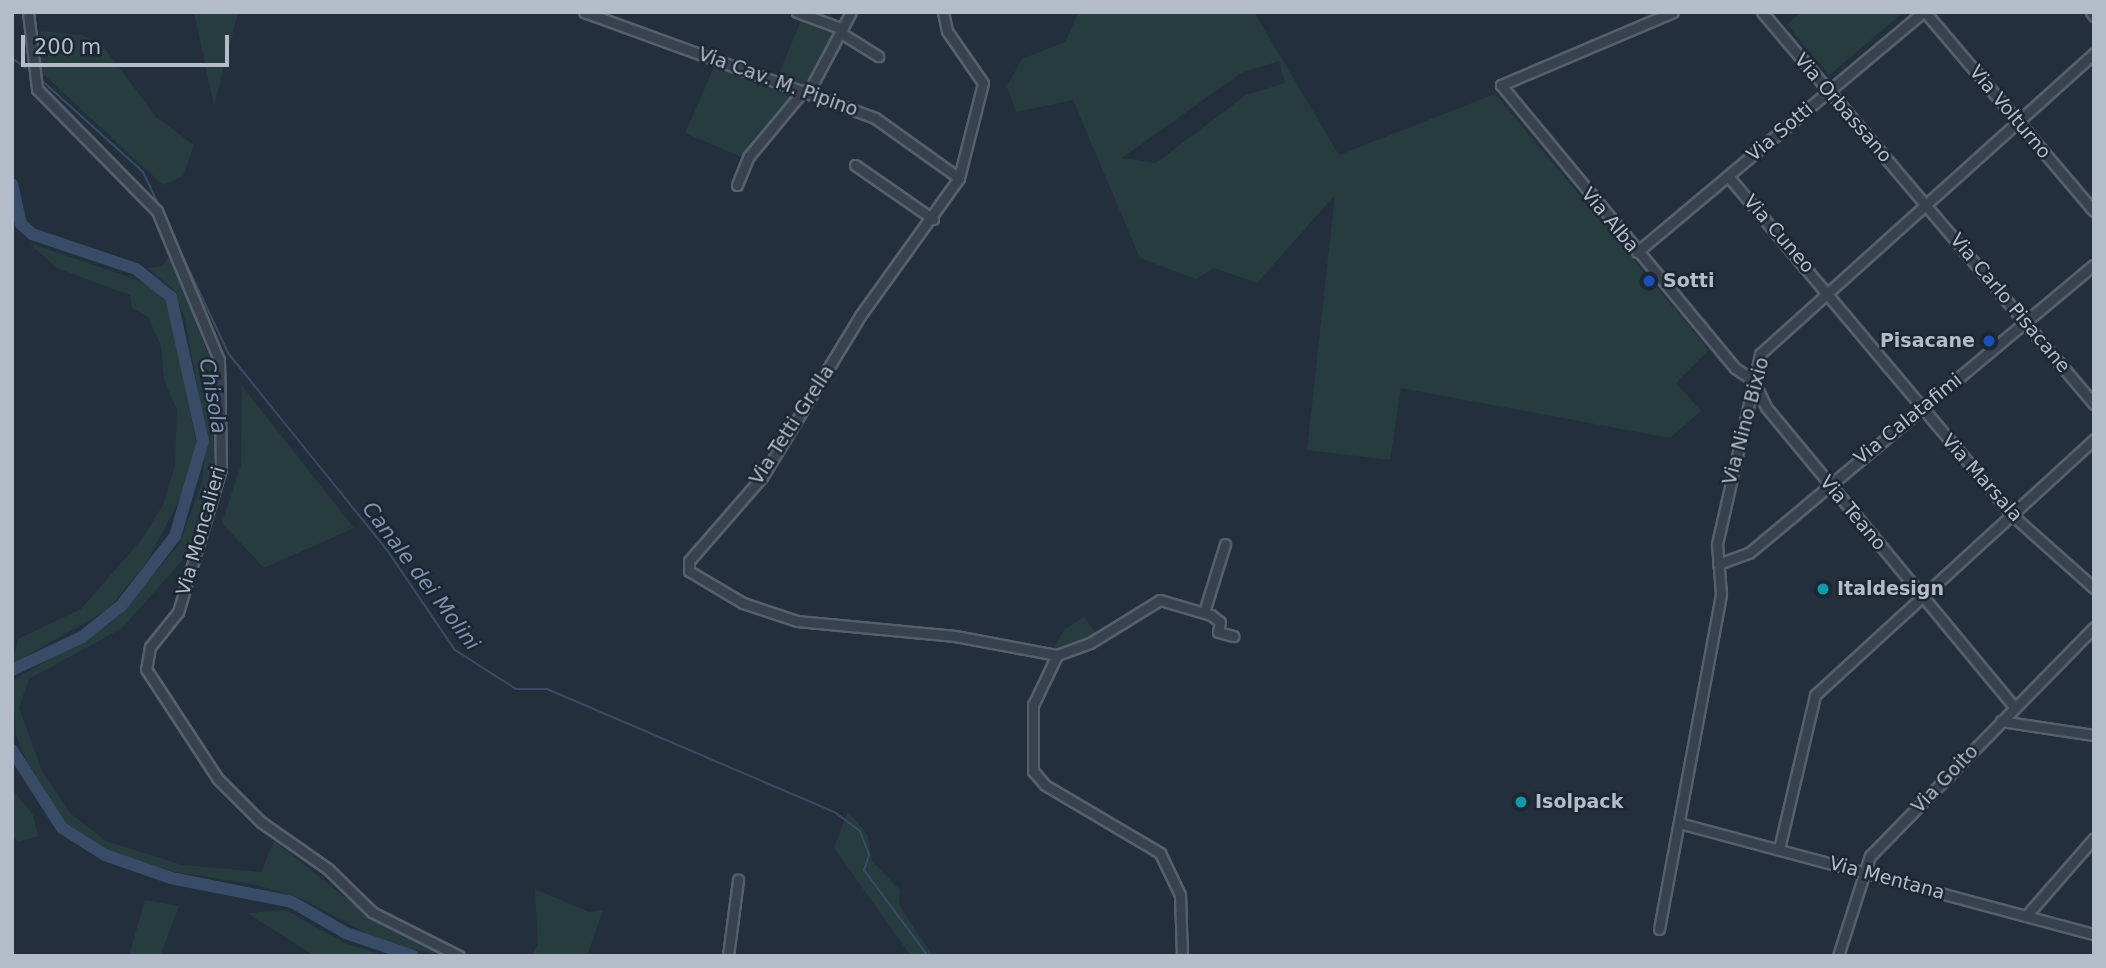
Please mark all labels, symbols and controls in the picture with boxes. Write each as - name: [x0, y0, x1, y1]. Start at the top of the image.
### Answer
- scale bar: [24, 21, 233, 65]
- text: 200 m: [34, 35, 101, 59]
- street label: Via Cav. M. Pipino: [695, 43, 861, 121]
- street label: Via Orbassano: [1789, 49, 1897, 167]
- street label: Via Volturno: [1964, 61, 2056, 163]
- street label: Via Sotti: [1742, 98, 1818, 166]
- street label: Via Alba: [1576, 183, 1644, 257]
- street label: Via Cuneo: [1739, 190, 1819, 278]
- street label: Via Carlo Pisacane: [1945, 229, 2075, 377]
- place label: Sotti: [1663, 270, 1714, 292]
- marker: Sotti: [1641, 273, 1657, 289]
- place label: Pisacane: [1880, 330, 1975, 352]
- marker: Pisacane: [1981, 333, 1997, 349]
- street label: Via Nino Bixio: [1718, 355, 1774, 487]
- water label: Chisola: [194, 356, 232, 436]
- street label: Via Tetti Grella: [745, 361, 839, 489]
- street label: Via Calatafimi: [1849, 369, 1967, 469]
- street label: Via Marsala: [1937, 430, 2027, 526]
- street label: Via Moncalieri: [172, 464, 230, 598]
- street label: Via Teano: [1815, 471, 1891, 555]
- water label: Canale dei Molini: [357, 497, 485, 655]
- place label: Italdesign: [1837, 578, 1944, 600]
- marker: Italdesign: [1815, 581, 1831, 597]
- street label: Via Goito: [1907, 740, 1983, 818]
- place label: Isolpack: [1535, 791, 1623, 813]
- marker: Isolpack: [1513, 794, 1529, 810]
- street label: Via Mentana: [1827, 852, 1947, 904]

